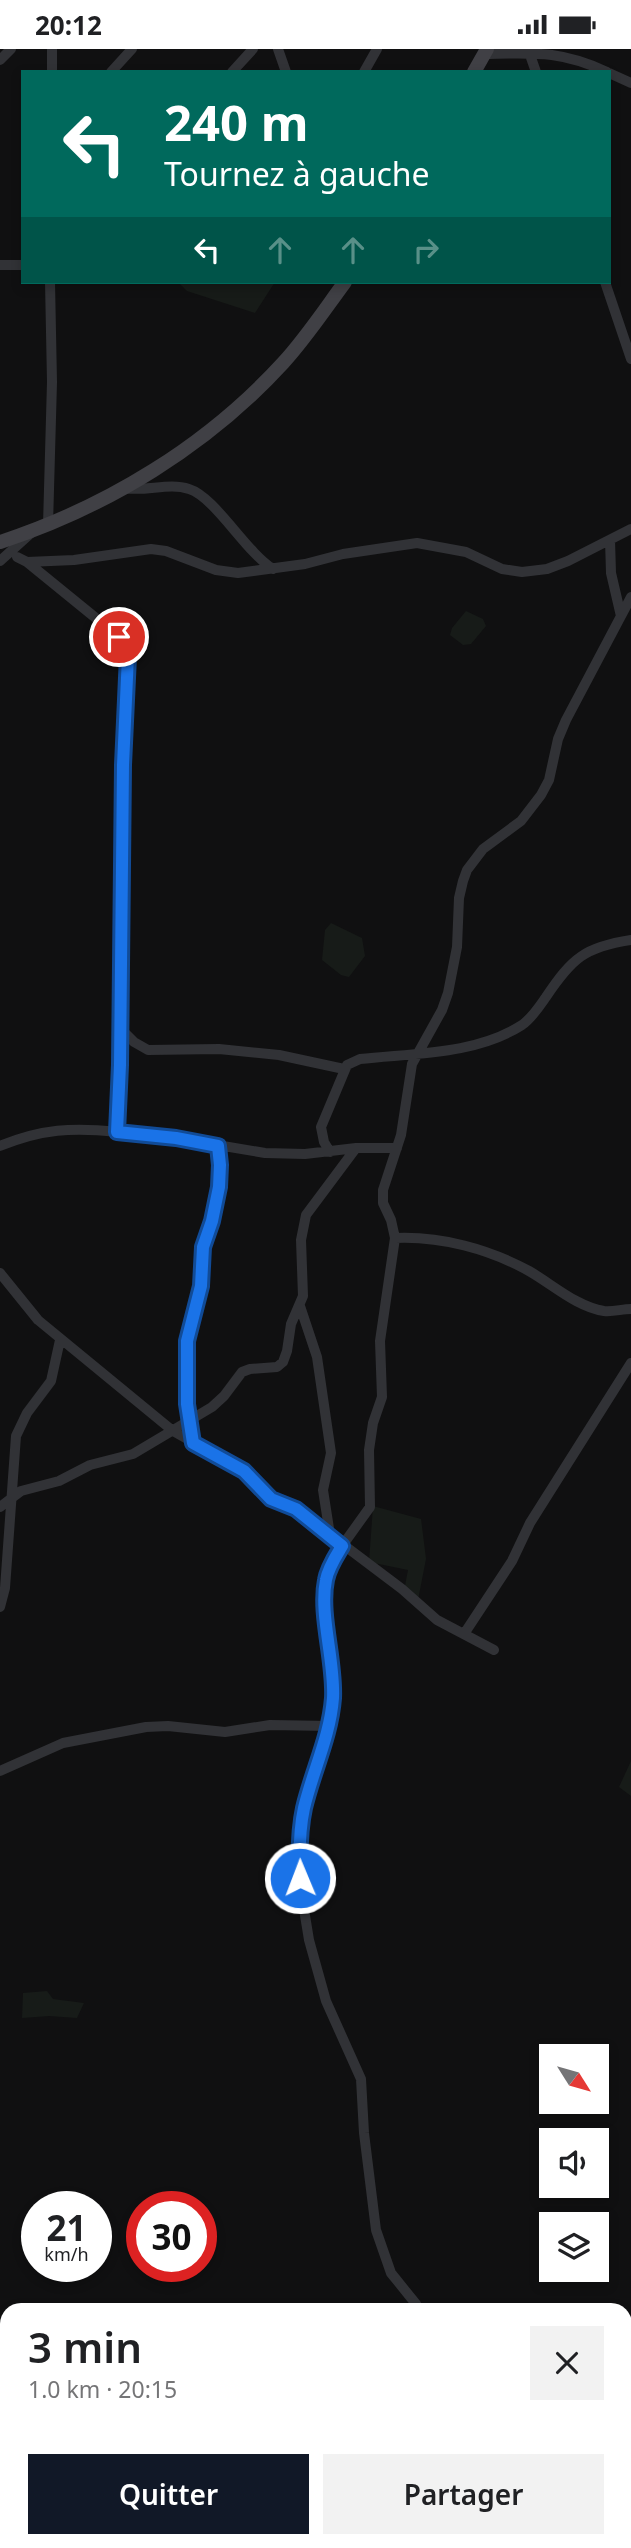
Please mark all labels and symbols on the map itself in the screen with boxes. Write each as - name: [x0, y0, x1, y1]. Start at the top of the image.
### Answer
- pin: [89, 607, 149, 667]
- position arrow: [263, 1841, 337, 1915]
- north arrow: [539, 2044, 609, 2114]
- speed limit sign: 30: [126, 2191, 217, 2282]

